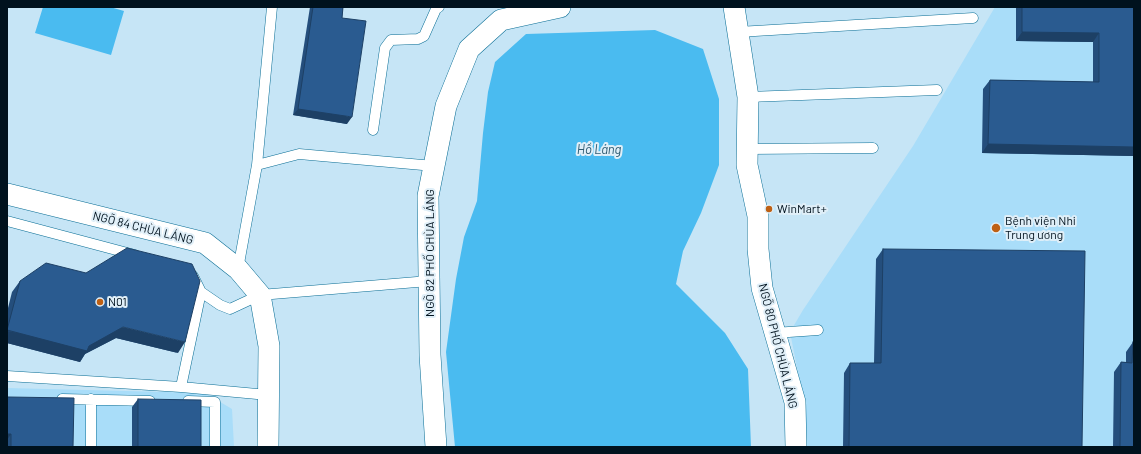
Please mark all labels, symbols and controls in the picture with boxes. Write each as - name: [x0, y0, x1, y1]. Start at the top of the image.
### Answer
- water label: Hồ Láng: [577, 142, 621, 158]
- street label: NGÕ 82 PHỐ CHÙA LÁNG: [423, 189, 437, 317]
- place label: WinMart+: [777, 202, 827, 216]
- marker: WinMart+: [764, 204, 774, 214]
- street label: NGÕ 84 CHÙA LÁNG: [91, 209, 195, 247]
- place label: Bệnh viện Nhi Trung ương: [1005, 214, 1076, 242]
- marker: Bệnh viện Nhi Trung ương: [990, 222, 1002, 234]
- street label: NGÕ 80 PHỐ CHÙA LÁNG: [756, 282, 800, 410]
- place label: N01: [108, 295, 127, 309]
- marker: N01: [95, 297, 105, 307]

